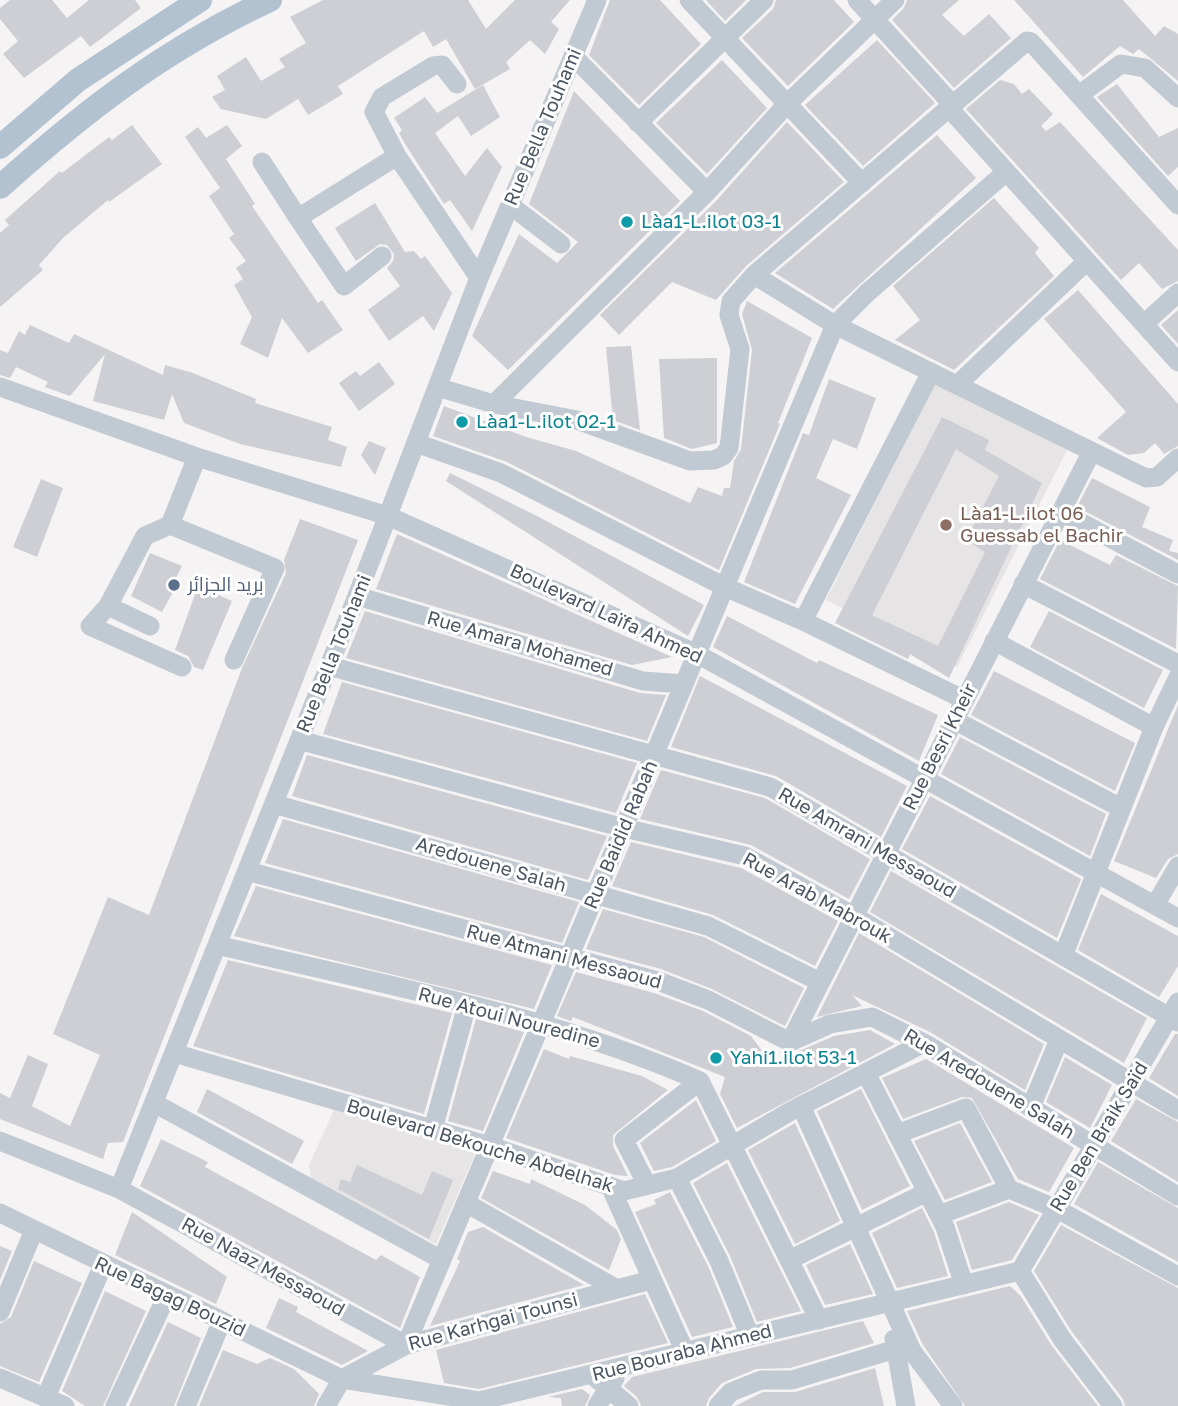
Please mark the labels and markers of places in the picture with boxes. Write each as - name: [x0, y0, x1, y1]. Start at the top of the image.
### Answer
- place label: Làa1-L.ilot 03-1: [641, 211, 781, 233]
- marker: Làa1-L.ilot 03-1: [619, 214, 635, 230]
- place label: Làa1-L.ilot 02-1: [476, 411, 616, 433]
- marker: Làa1-L.ilot 02-1: [454, 414, 470, 430]
- place label: Làa1-L.ilot 06 Guessab el Bachir: [960, 503, 1123, 547]
- marker: Làa1-L.ilot 06 Guessab el Bachir: [938, 517, 954, 533]
- place label: بريد الجزائر: [188, 574, 264, 596]
- marker: بريد الجزائر: [166, 577, 182, 593]
- place label: Yahi1.ilot 53-1: [730, 1047, 856, 1069]
- marker: Yahi1.ilot 53-1: [708, 1050, 724, 1066]

